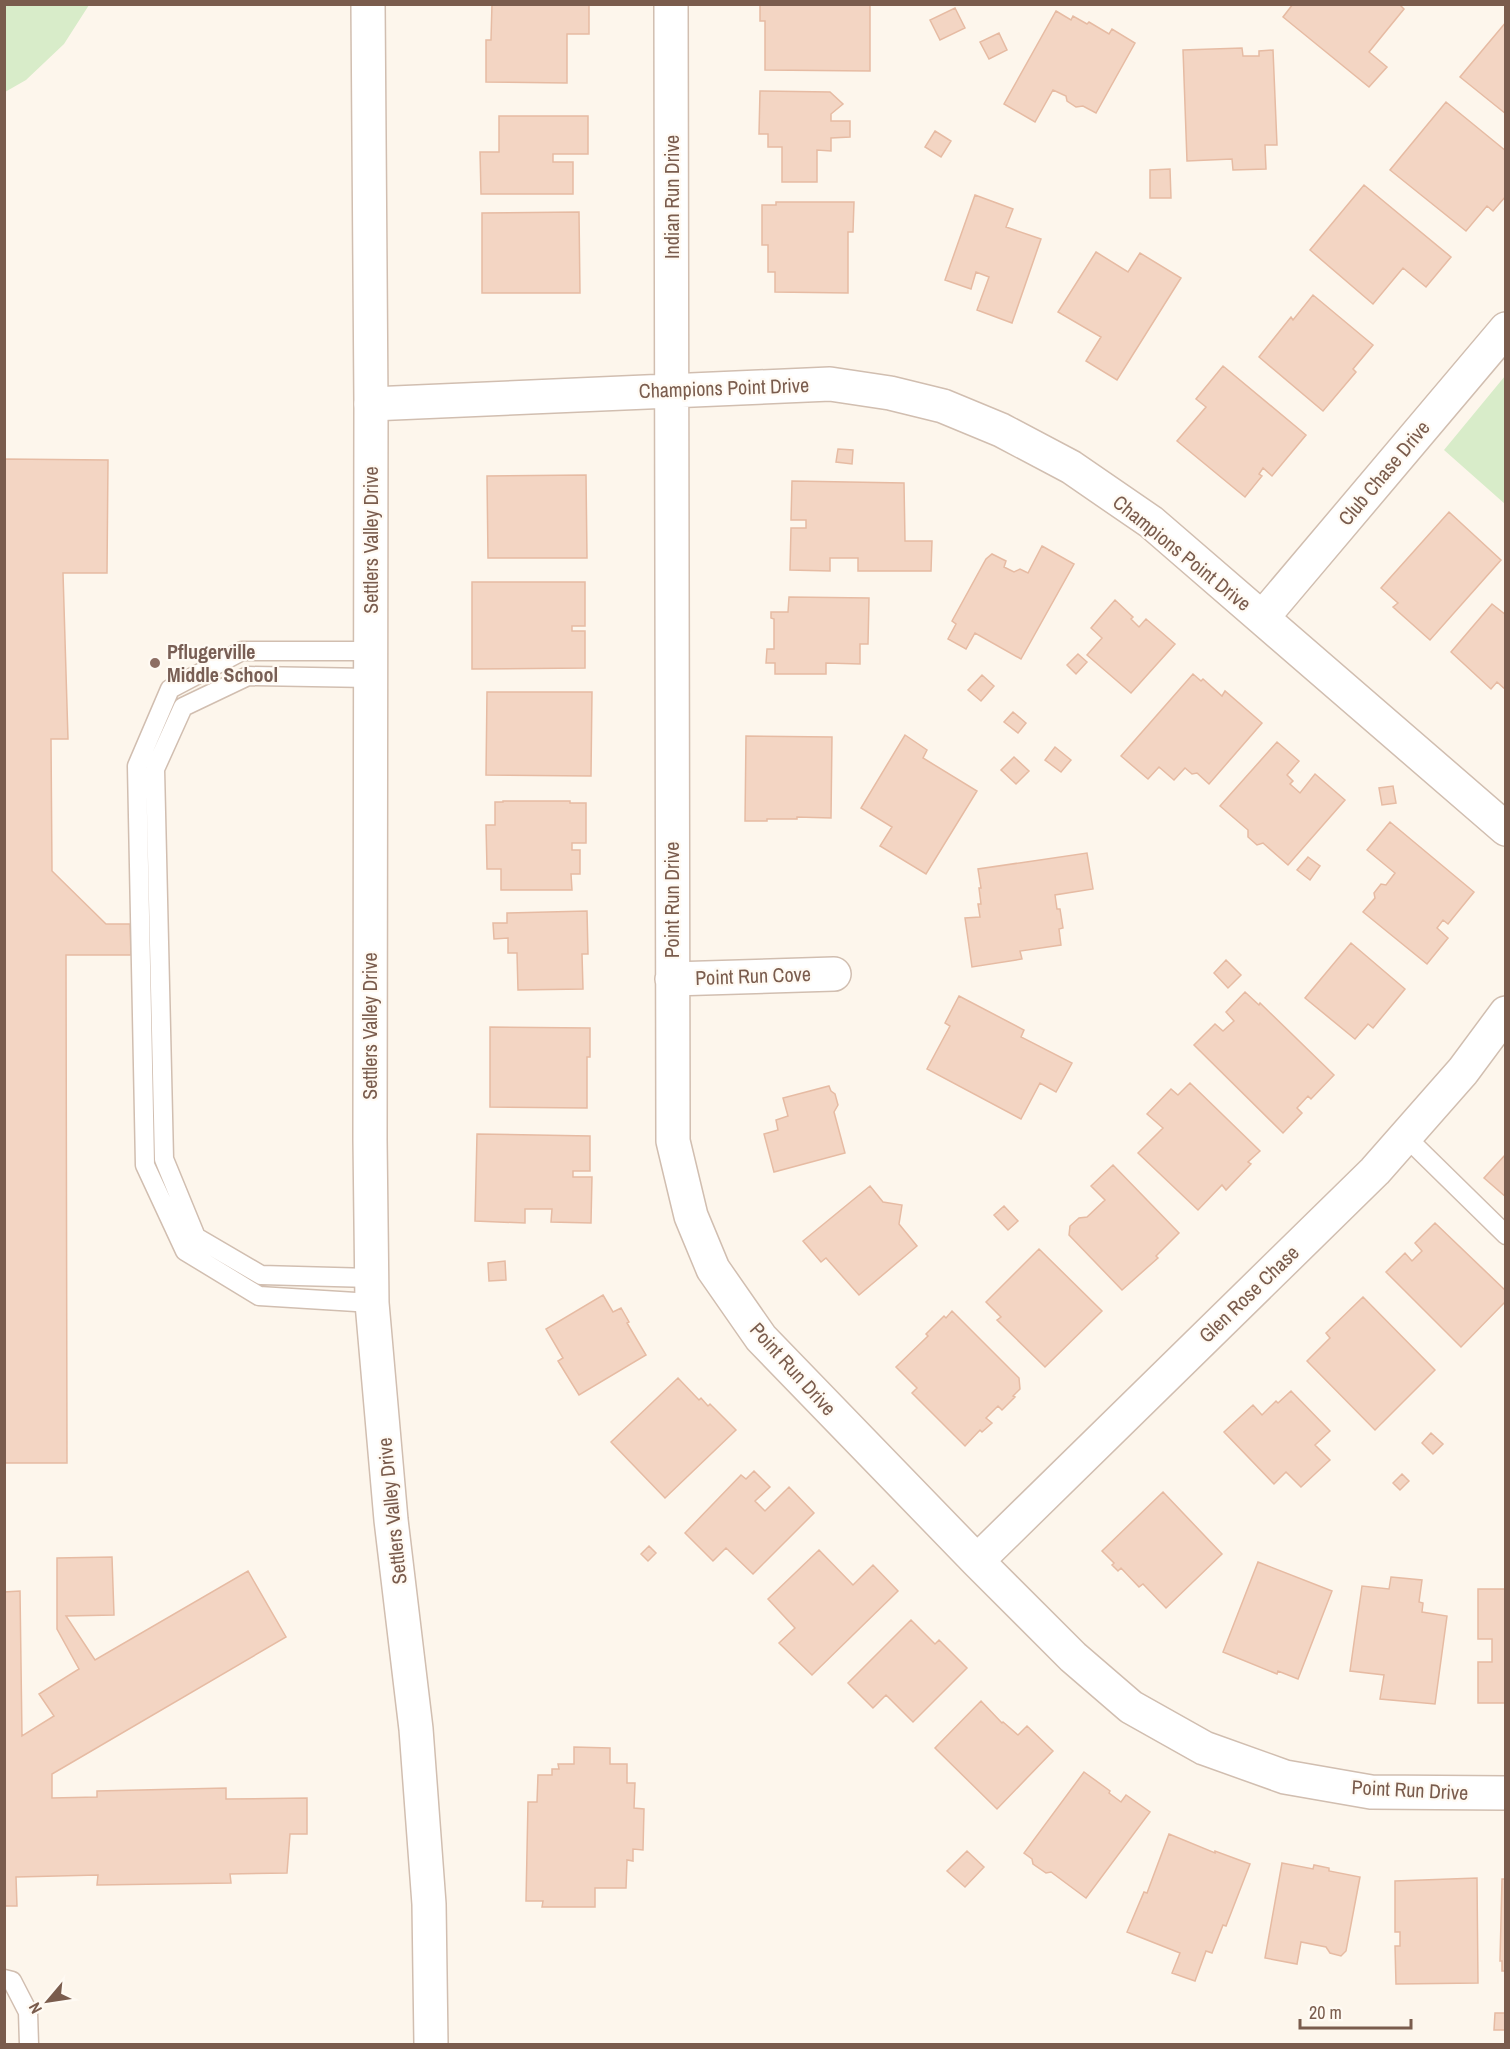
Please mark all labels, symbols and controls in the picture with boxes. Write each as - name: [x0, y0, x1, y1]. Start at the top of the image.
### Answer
- street label: Indian Run Drive: [658, 135, 685, 259]
- street label: Champions Point Drive: [638, 371, 810, 404]
- street label: Club Chase Drive: [1332, 414, 1436, 531]
- street label: Settlers Valley Drive: [357, 466, 384, 614]
- street label: Champions Point Drive: [1108, 488, 1257, 617]
- place label: Pflugerville Middle School: [167, 638, 278, 688]
- marker: Pflugerville Middle School: [148, 656, 162, 670]
- street label: Point Run Drive: [658, 842, 685, 958]
- street label: Settlers Valley Drive: [356, 952, 383, 1100]
- street label: Point Run Cove: [695, 960, 811, 991]
- street label: Glen Rose Chase: [1193, 1239, 1305, 1348]
- street label: Point Run Drive: [744, 1316, 842, 1421]
- street label: Settlers Valley Drive: [370, 1436, 413, 1586]
- street label: Point Run Drive: [1351, 1773, 1469, 1806]
- north arrow: [18, 1971, 78, 2031]
- scale bar: [1300, 1992, 1411, 2030]
- text: N: [23, 1999, 47, 2018]
- text: 20 m: [1309, 2000, 1342, 2025]

